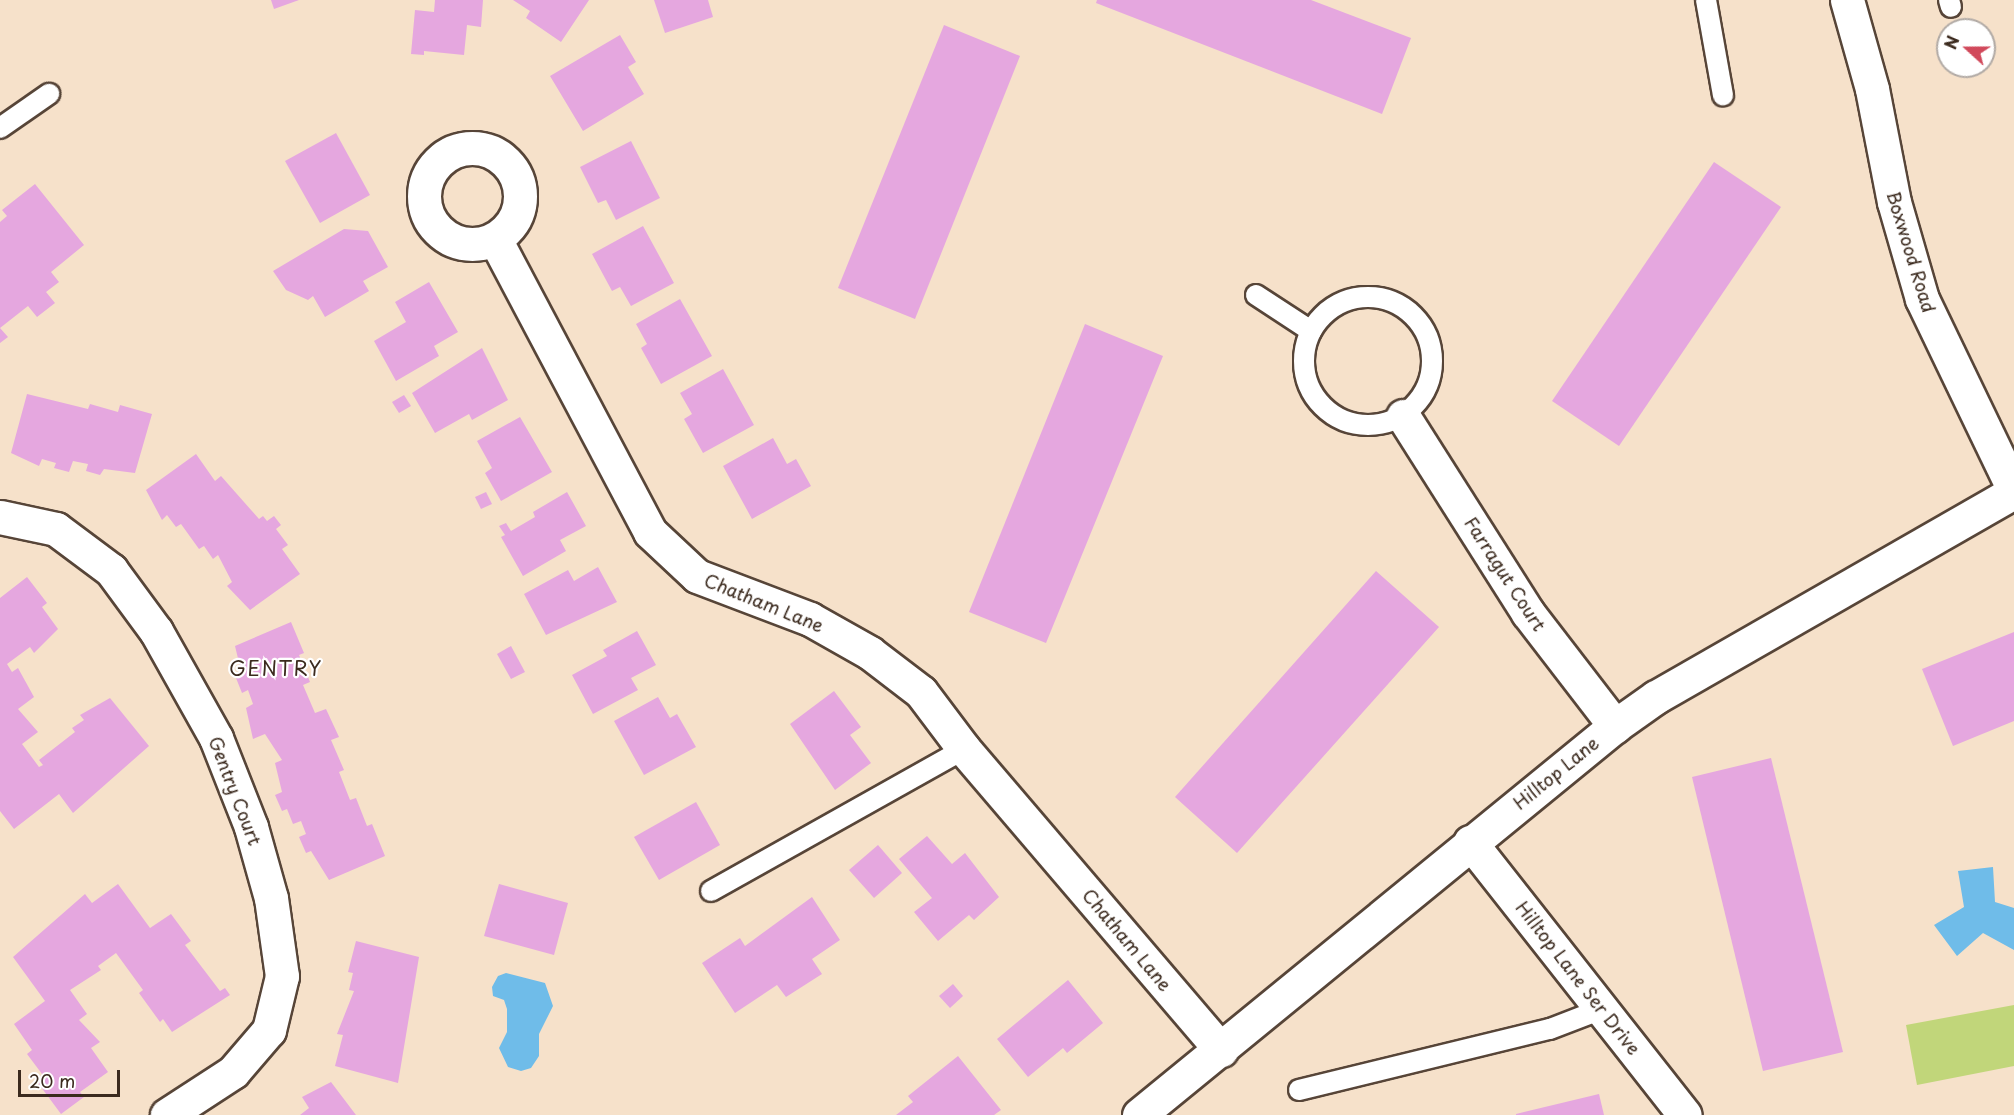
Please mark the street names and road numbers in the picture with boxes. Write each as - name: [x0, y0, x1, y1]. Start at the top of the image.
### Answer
- street label: Boxwood Road: [1882, 188, 1940, 316]
- street label: Farragut Court: [1460, 513, 1550, 635]
- street label: Chatham Lane: [701, 569, 827, 637]
- street label: Hilltop Lane: [1509, 732, 1603, 814]
- street label: Gentry Court: [204, 733, 266, 849]
- street label: Chatham Lane: [1078, 884, 1176, 996]
- street label: Hilltop Lane Ser Drive: [1511, 896, 1645, 1060]

